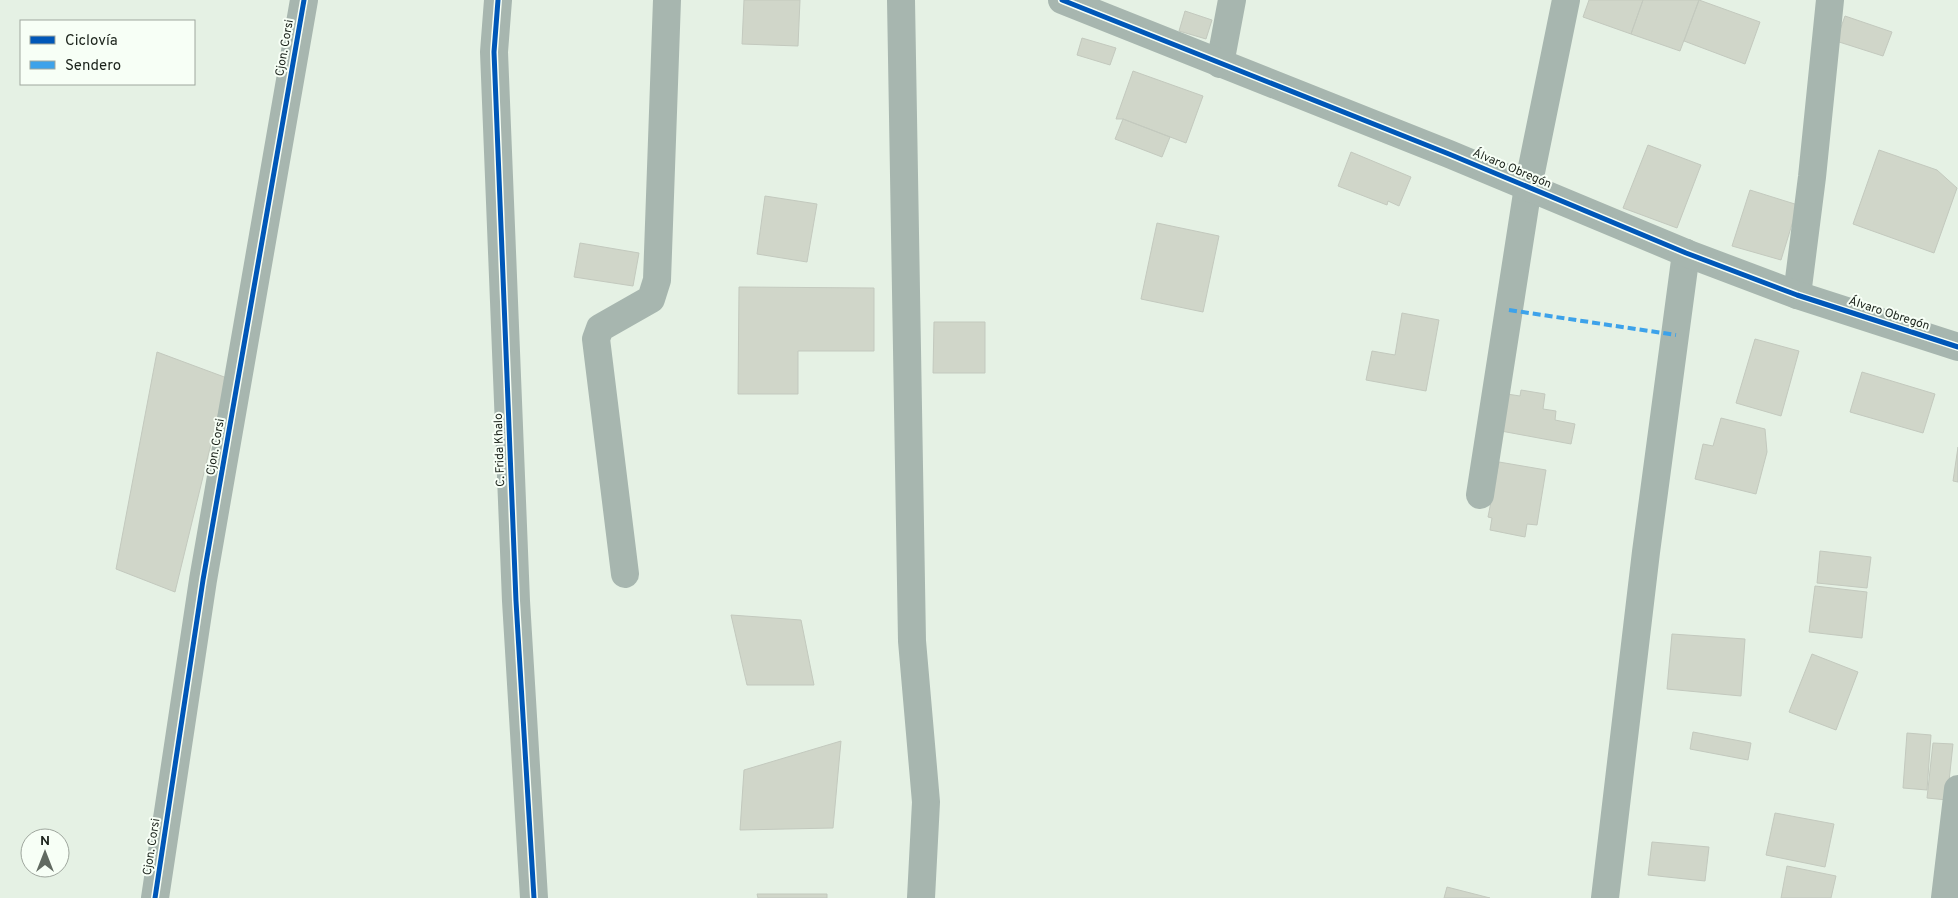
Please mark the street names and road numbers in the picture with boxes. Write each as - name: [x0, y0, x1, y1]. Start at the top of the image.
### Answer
- street label: Cjon. Corsi: [272, 18, 298, 78]
- street label: Álvaro Obregón: [1470, 145, 1554, 193]
- street label: Álvaro Obregón: [1846, 293, 1932, 335]
- street label: C. Frida Khalo: [491, 413, 509, 487]
- street label: Cjon. Corsi: [203, 417, 229, 477]
- street label: Cjon. Corsi: [140, 817, 164, 877]

